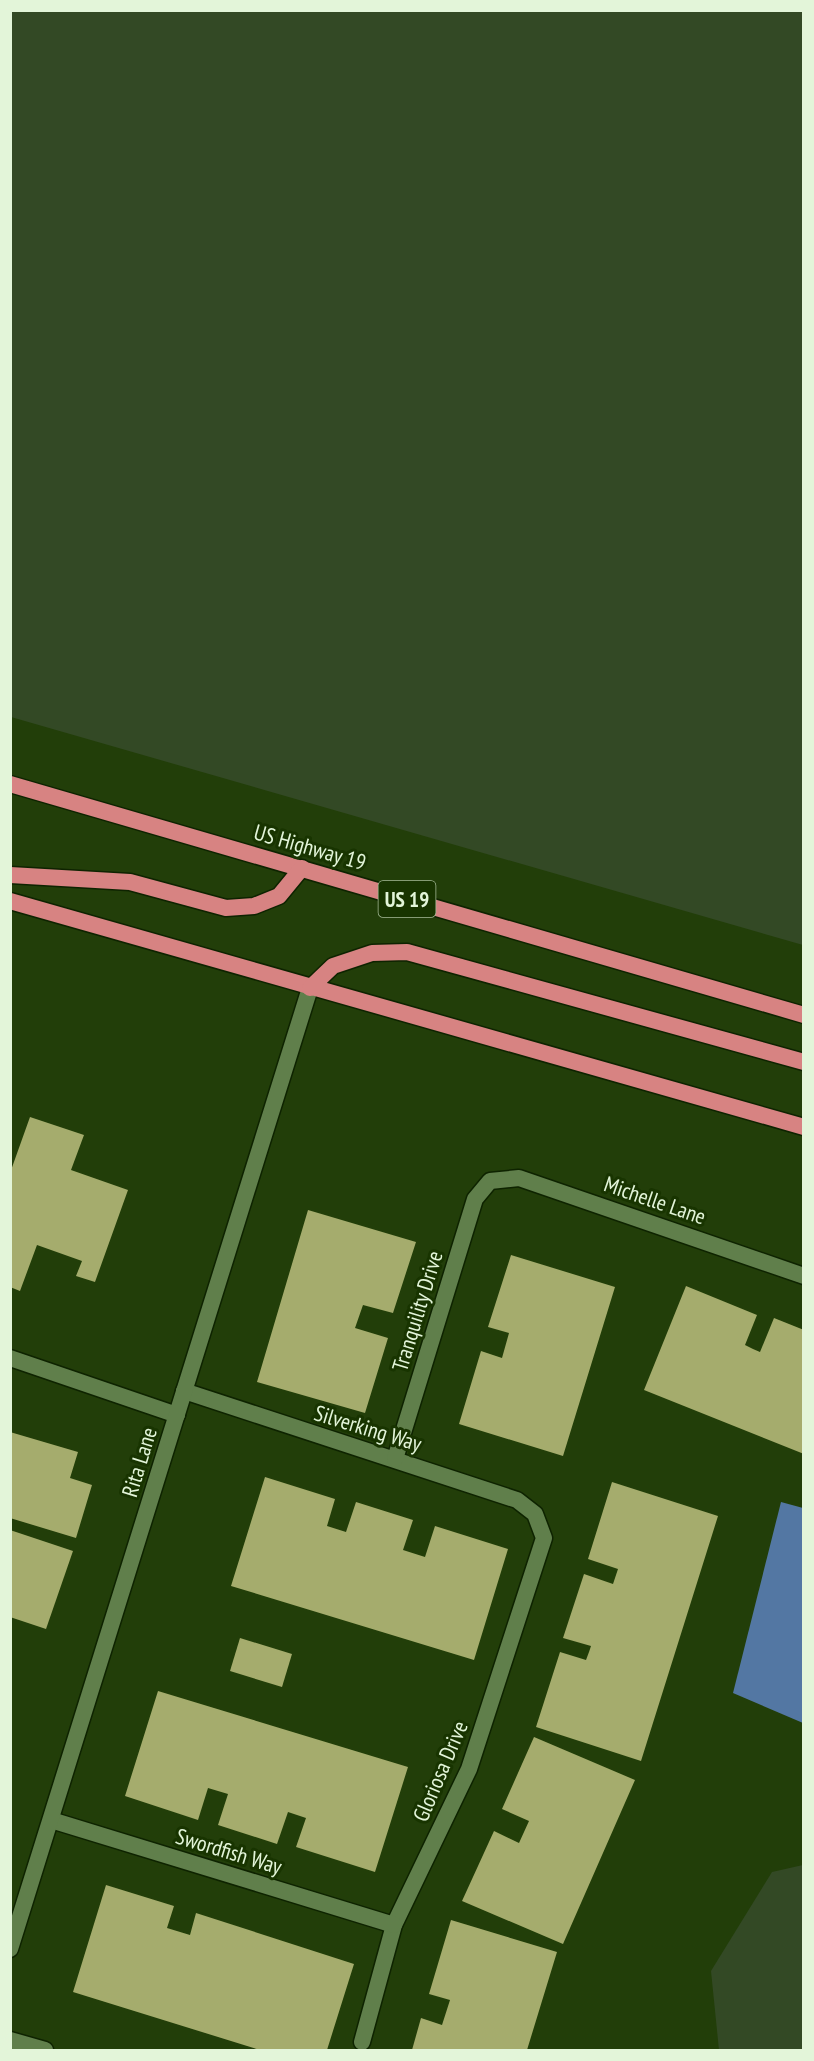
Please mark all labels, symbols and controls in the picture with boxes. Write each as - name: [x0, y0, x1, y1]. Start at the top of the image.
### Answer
- street label: US Highway 19: [251, 818, 369, 876]
- road number: US 19: [378, 881, 436, 917]
- street label: Michelle Lane: [600, 1170, 710, 1230]
- street label: Tranquility Drive: [385, 1247, 449, 1375]
- street label: Silverking Way: [311, 1398, 426, 1458]
- street label: Rita Lane: [115, 1424, 163, 1500]
- street label: Gloriosa Drive: [406, 1716, 474, 1826]
- street label: Swordfish Way: [173, 1822, 286, 1881]

